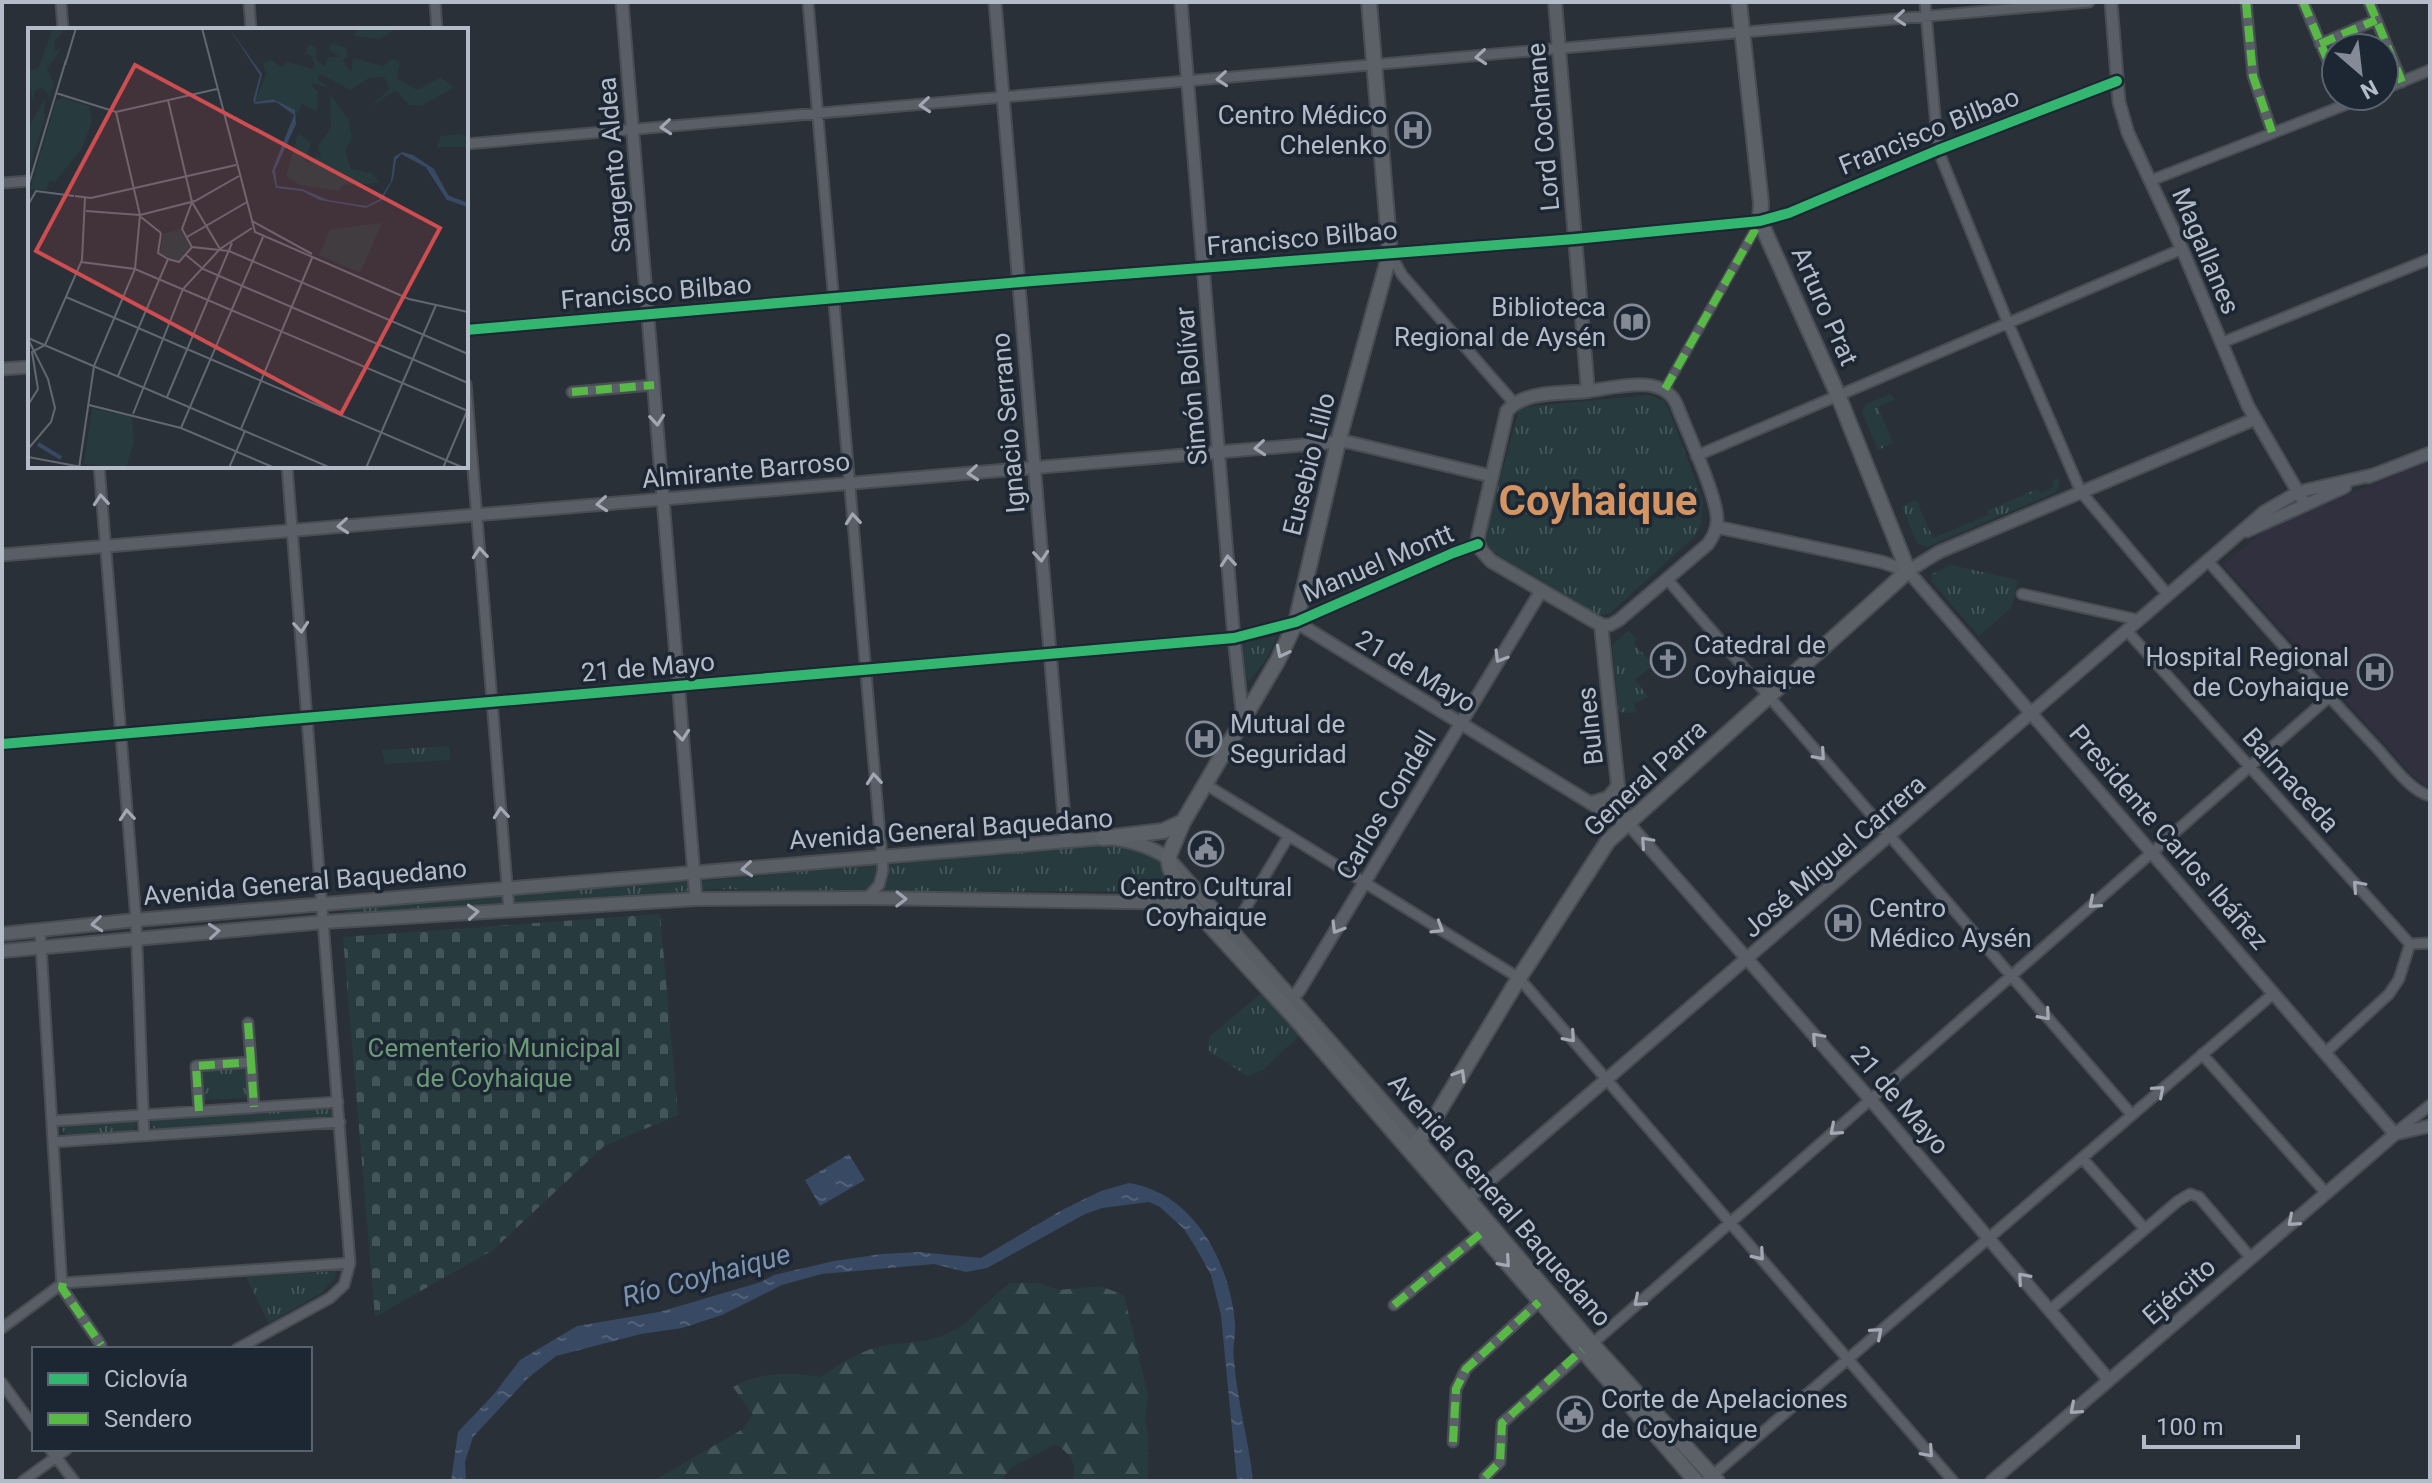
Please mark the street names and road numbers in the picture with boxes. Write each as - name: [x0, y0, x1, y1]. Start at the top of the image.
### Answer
- street label: Lord Cochrane: [1521, 42, 1565, 212]
- street label: Sargento Aldea: [591, 76, 637, 254]
- street label: Francisco Bilbao: [1835, 81, 2023, 181]
- street label: Magallanes: [2166, 183, 2246, 319]
- street label: Francisco Bilbao: [1205, 215, 1399, 261]
- street label: Arturo Prat: [1786, 242, 1864, 370]
- street label: Francisco Bilbao: [559, 269, 753, 315]
- street label: Simón Bolívar: [1169, 305, 1213, 467]
- street label: Ignacio Serrano: [985, 332, 1031, 514]
- street label: Eusebio Lillo: [1277, 389, 1341, 539]
- street label: Almirante Barroso: [641, 446, 851, 494]
- street label: Manuel Montt: [1298, 518, 1458, 608]
- street label: 21 de Mayo: [1351, 624, 1481, 718]
- street label: 21 de Mayo: [580, 646, 716, 688]
- street label: Bulnes: [1571, 685, 1609, 767]
- street label: General Parra: [1578, 714, 1712, 842]
- street label: Presidente Carlos Ibáñez: [2063, 719, 2275, 956]
- street label: Balmaceda: [2236, 722, 2346, 838]
- street label: Carlos Condell: [1330, 725, 1442, 885]
- street label: José Miguel Carrera: [1737, 769, 1931, 943]
- street label: Avenida General Baquedano: [788, 803, 1114, 855]
- street label: Avenida General Baquedano: [142, 853, 468, 911]
- street label: 21 de Mayo: [1845, 1040, 1955, 1160]
- street label: Avenida General Baquedano: [1382, 1068, 1618, 1332]
- street label: Ejército: [2137, 1251, 2221, 1331]

